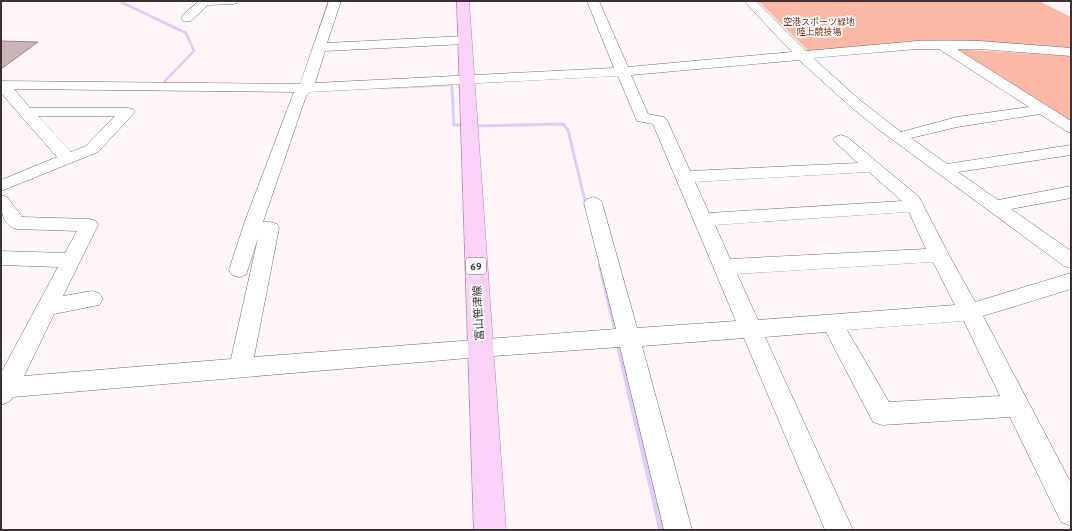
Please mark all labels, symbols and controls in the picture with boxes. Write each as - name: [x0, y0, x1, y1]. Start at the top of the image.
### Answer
- park label: 空港スポーツ緑地 陸上競技場: [783, 16, 855, 37]
- road number: 69: [466, 258, 486, 274]
- street label: 富山笹津線: [470, 285, 486, 341]

